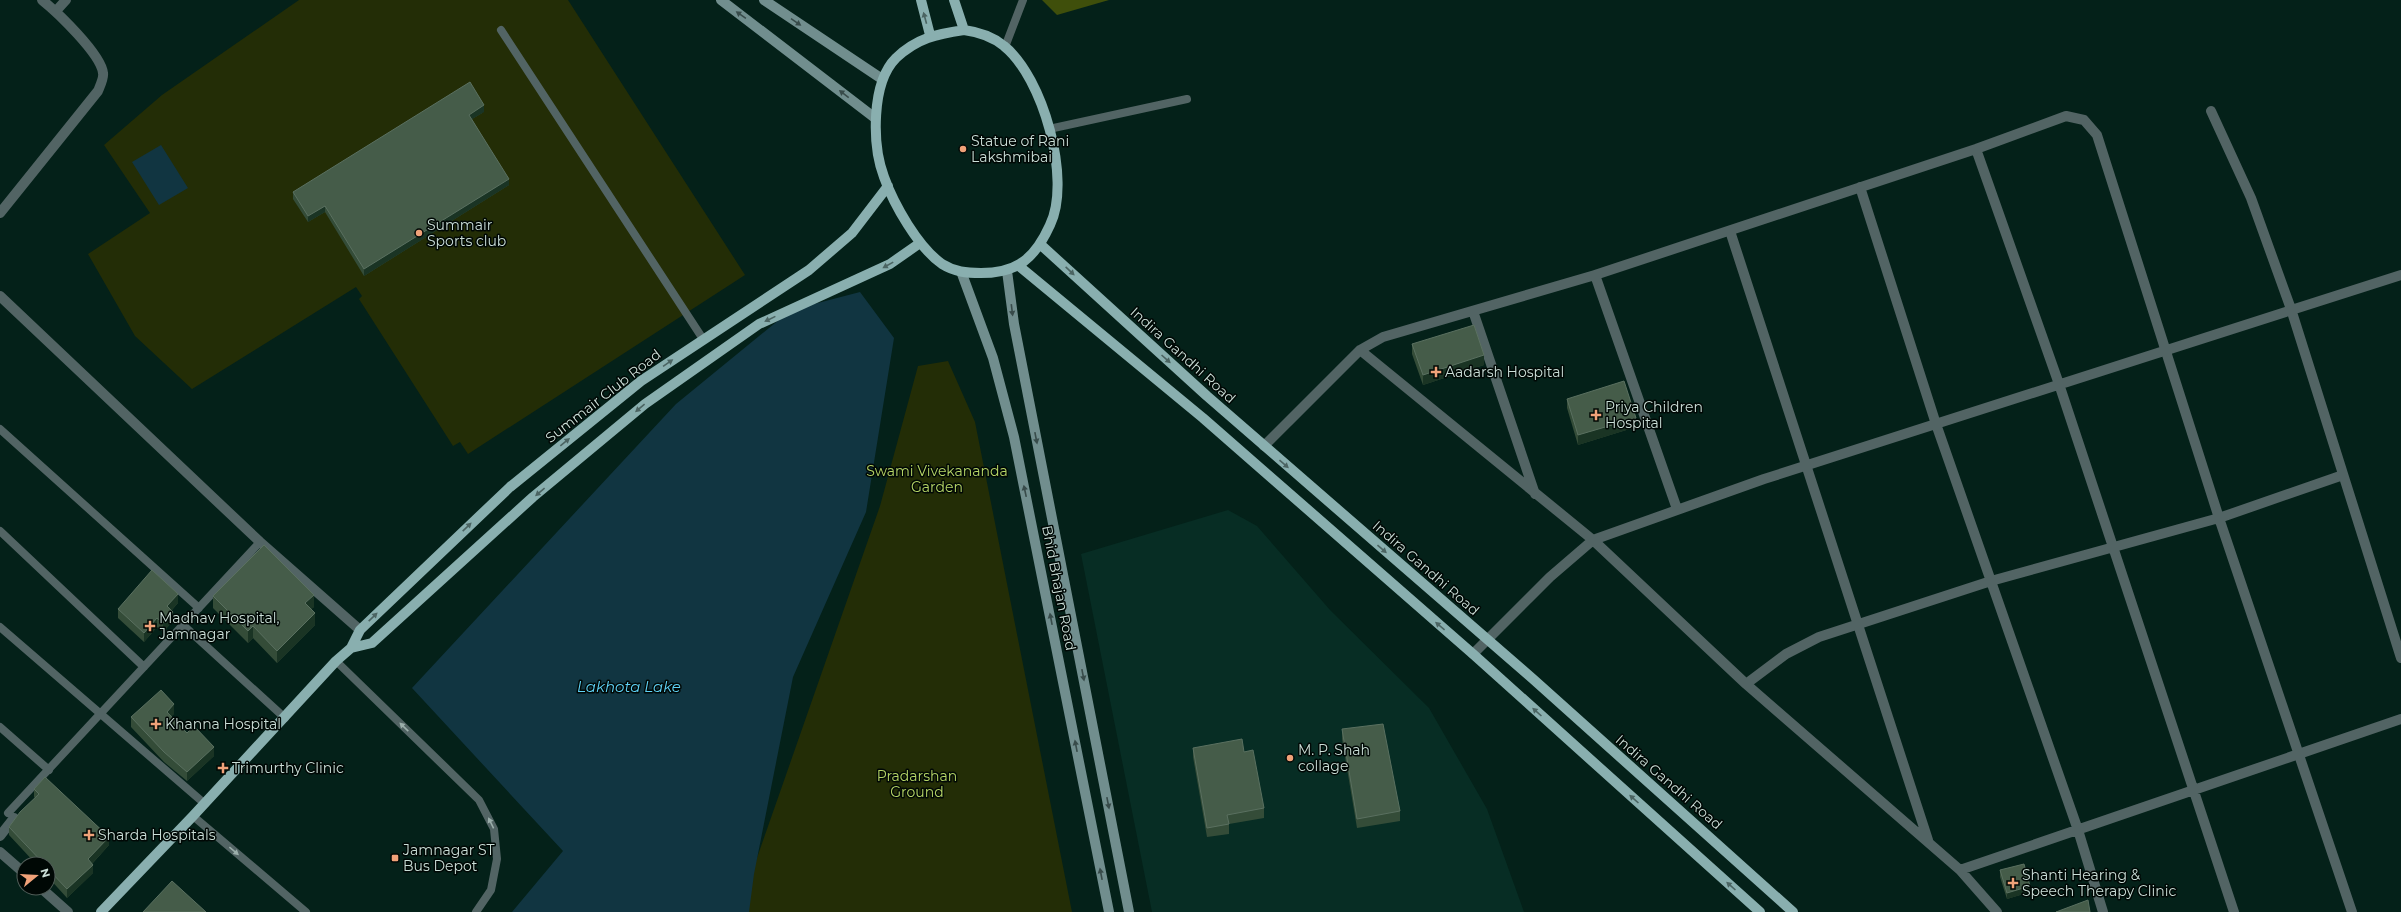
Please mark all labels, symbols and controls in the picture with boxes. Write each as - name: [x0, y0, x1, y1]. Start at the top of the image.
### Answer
- one-way arrow: [736, 11, 747, 19]
- one-way arrow: [922, 11, 928, 24]
- one-way arrow: [791, 18, 802, 26]
- one-way arrow: [839, 90, 850, 98]
- place label: Statue of Rani Lakshmibai: [971, 132, 1069, 166]
- marker: Statue of Rani Lakshmibai: [958, 144, 968, 154]
- place label: Summair Sports club: [427, 216, 506, 250]
- marker: Summair Sports club: [414, 228, 424, 238]
- one-way arrow: [882, 261, 894, 268]
- one-way arrow: [1065, 267, 1075, 276]
- street label: Indira Gandhi Road: [1127, 303, 1239, 407]
- one-way arrow: [1009, 304, 1015, 316]
- one-way arrow: [764, 316, 776, 322]
- street label: Summair Club Road: [542, 345, 664, 447]
- one-way arrow: [1161, 354, 1171, 364]
- one-way arrow: [663, 359, 673, 367]
- place label: Aadarsh Hospital: [1445, 363, 1564, 381]
- marker: Aadarsh Hospital: [1430, 366, 1442, 378]
- place label: Priya Children Hospital: [1605, 398, 1703, 432]
- one-way arrow: [635, 404, 645, 413]
- marker: Priya Children Hospital: [1590, 409, 1602, 421]
- one-way arrow: [1033, 431, 1039, 444]
- one-way arrow: [560, 438, 571, 447]
- one-way arrow: [1279, 459, 1289, 468]
- park label: Swami Vivekananda Garden: [866, 462, 1008, 496]
- one-way arrow: [1021, 485, 1027, 497]
- one-way arrow: [535, 487, 545, 496]
- street label: Indira Gandhi Road: [1369, 517, 1483, 619]
- one-way arrow: [462, 523, 473, 532]
- street label: Bhid Bhajan Road: [1038, 524, 1080, 652]
- one-way arrow: [1377, 544, 1387, 554]
- place label: Madhav Hospital, Jamnagar: [158, 609, 280, 643]
- one-way arrow: [368, 612, 378, 622]
- one-way arrow: [1047, 613, 1053, 625]
- marker: Madhav Hospital, Jamnagar: [144, 620, 156, 632]
- one-way arrow: [1434, 622, 1445, 631]
- one-way arrow: [1080, 669, 1086, 681]
- water label: Lakhota Lake: [577, 677, 681, 696]
- one-way arrow: [1532, 708, 1542, 717]
- place label: Khanna Hospital: [165, 715, 281, 733]
- marker: Khanna Hospital: [150, 718, 162, 730]
- one-way arrow: [399, 723, 409, 732]
- street label: Indira Gandhi Road: [1612, 731, 1726, 833]
- one-way arrow: [1073, 740, 1079, 752]
- place label: M. P. Shah collage: [1298, 741, 1370, 775]
- marker: M. P. Shah collage: [1285, 753, 1295, 763]
- place label: Trimurthy Clinic: [232, 759, 344, 777]
- marker: Trimurthy Clinic: [217, 762, 229, 774]
- park label: Pradarshan Ground: [877, 767, 957, 801]
- one-way arrow: [1629, 794, 1639, 804]
- one-way arrow: [1105, 796, 1111, 809]
- one-way arrow: [488, 817, 494, 829]
- place label: Sharda Hospitals: [98, 826, 216, 844]
- marker: Sharda Hospitals: [83, 829, 95, 841]
- place label: Jamnagar ST Bus Depot: [402, 841, 495, 875]
- one-way arrow: [228, 846, 239, 855]
- marker: Jamnagar ST Bus Depot: [390, 853, 400, 863]
- north arrow: [16, 856, 56, 896]
- place label: Shanti Hearing & Speech Therapy Clinic: [2022, 866, 2176, 900]
- text: N: [37, 867, 54, 879]
- one-way arrow: [1098, 868, 1104, 880]
- marker: Shanti Hearing & Speech Therapy Clinic: [2007, 877, 2019, 889]
- one-way arrow: [1726, 881, 1736, 891]

